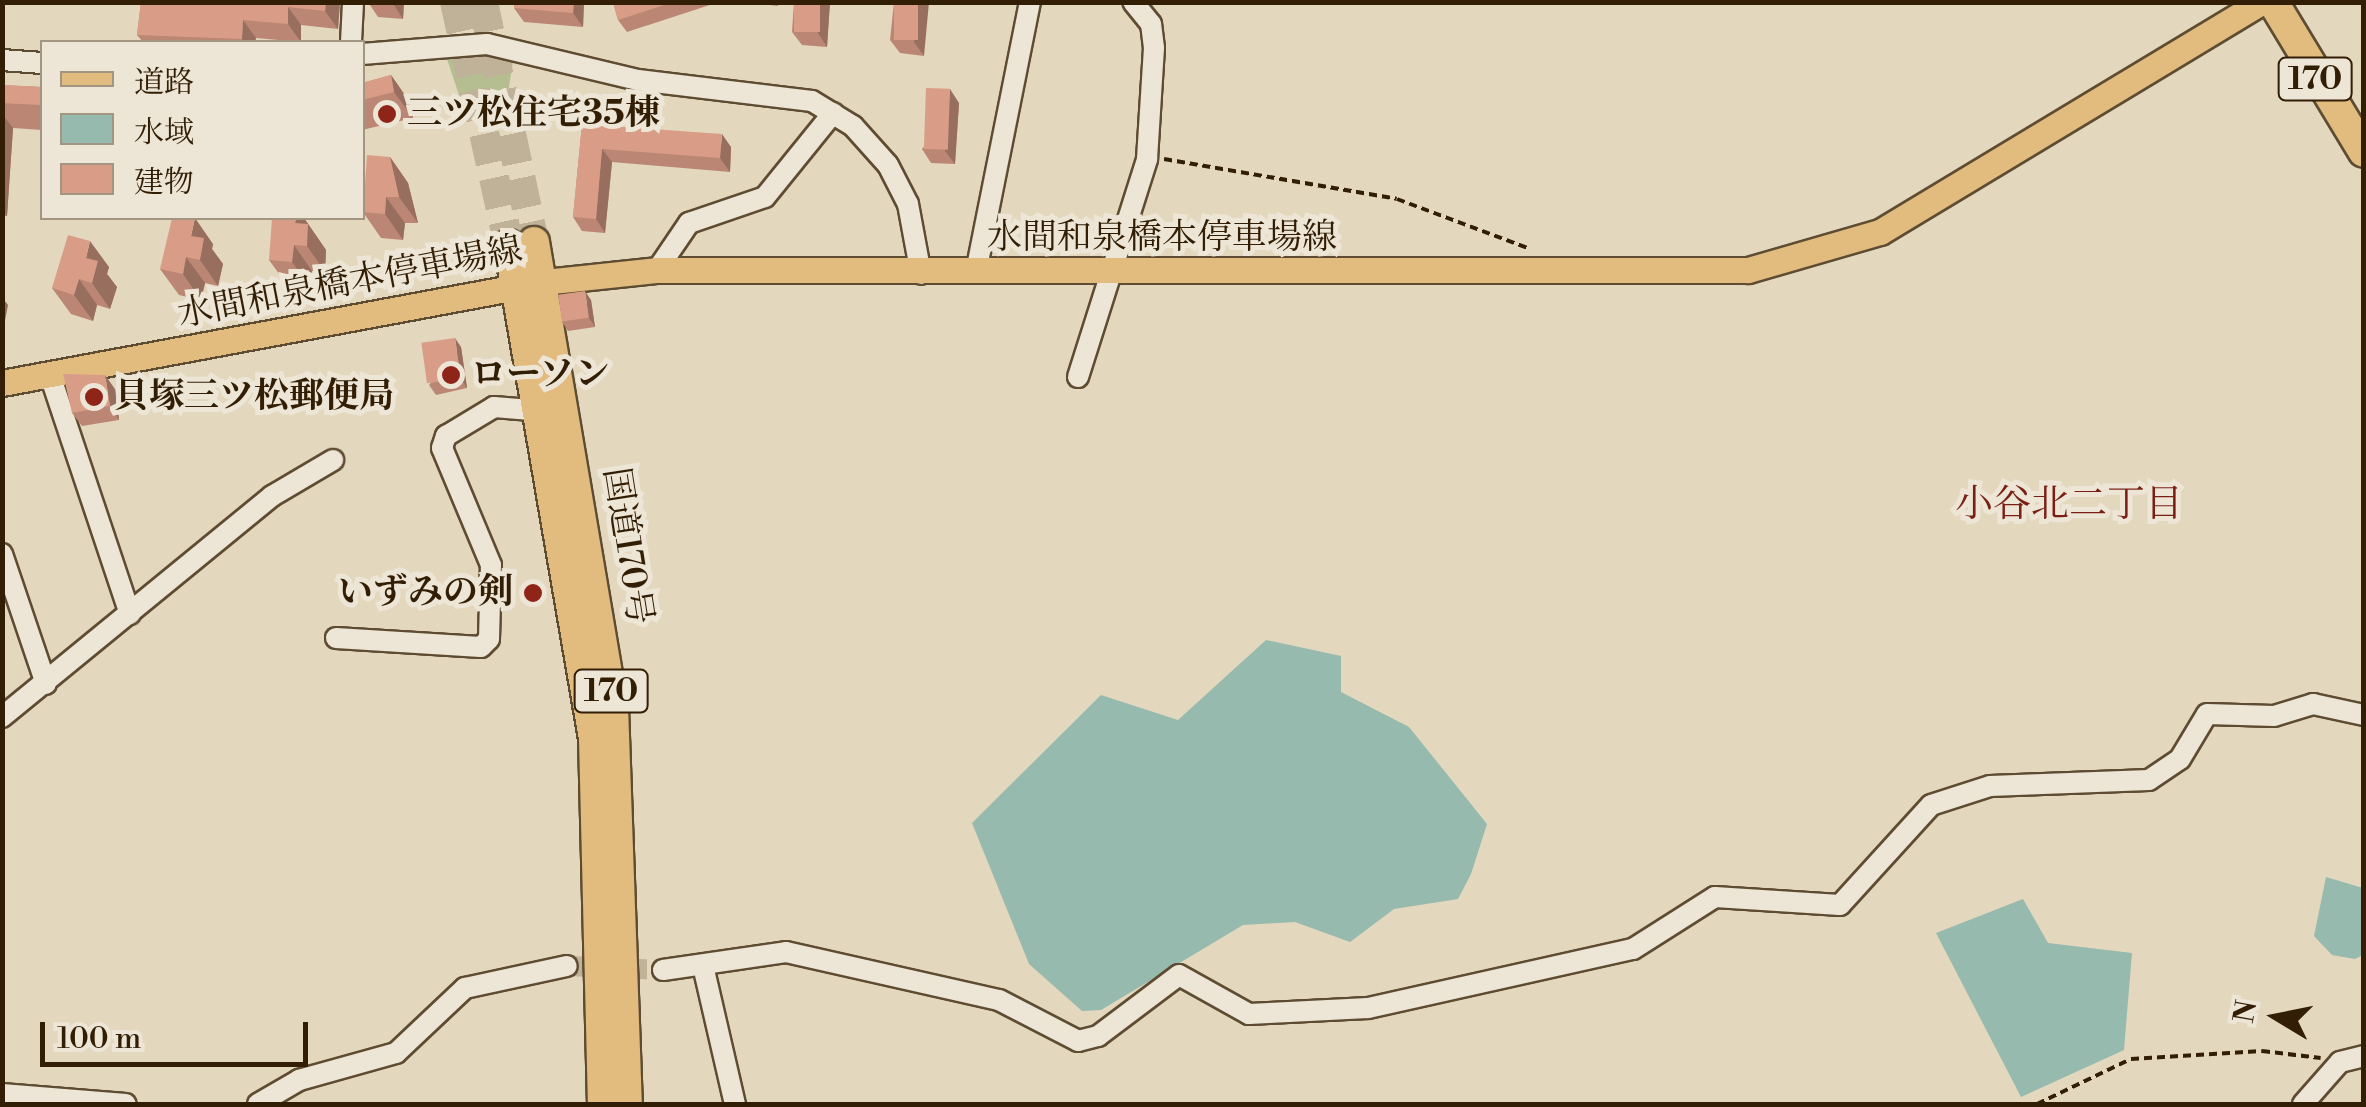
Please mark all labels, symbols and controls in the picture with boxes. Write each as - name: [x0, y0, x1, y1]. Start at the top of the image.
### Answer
- legend: [40, 40, 365, 220]
- road number: 170: [2278, 52, 2352, 106]
- text: 道路: [134, 64, 194, 102]
- place label: 三ツ松住宅35棟: [407, 93, 660, 135]
- marker: 三ツ松住宅35棟: [376, 103, 398, 125]
- text: 水域: [134, 114, 194, 152]
- text: 建物: [134, 164, 194, 202]
- street label: 水間和泉橋本停車場線: [987, 217, 1337, 259]
- street label: 水間和泉橋本停車場線: [174, 229, 526, 337]
- place label: ローソン: [471, 354, 611, 396]
- marker: ローソン: [440, 364, 462, 386]
- place label: 貝塚三ツ松郵便局: [114, 376, 394, 418]
- marker: 貝塚三ツ松郵便局: [83, 386, 105, 408]
- street label: 国道170号: [594, 465, 660, 627]
- district label: 小谷北二丁目: [1955, 482, 2183, 528]
- place label: いずみの剣: [338, 572, 513, 614]
- marker: いずみの剣: [522, 582, 544, 604]
- road number: 170: [574, 664, 648, 718]
- north arrow: [2226, 967, 2326, 1067]
- text: N: [2227, 998, 2265, 1026]
- scale bar: [45, 1002, 312, 1064]
- text: 100 m: [57, 1020, 141, 1058]

